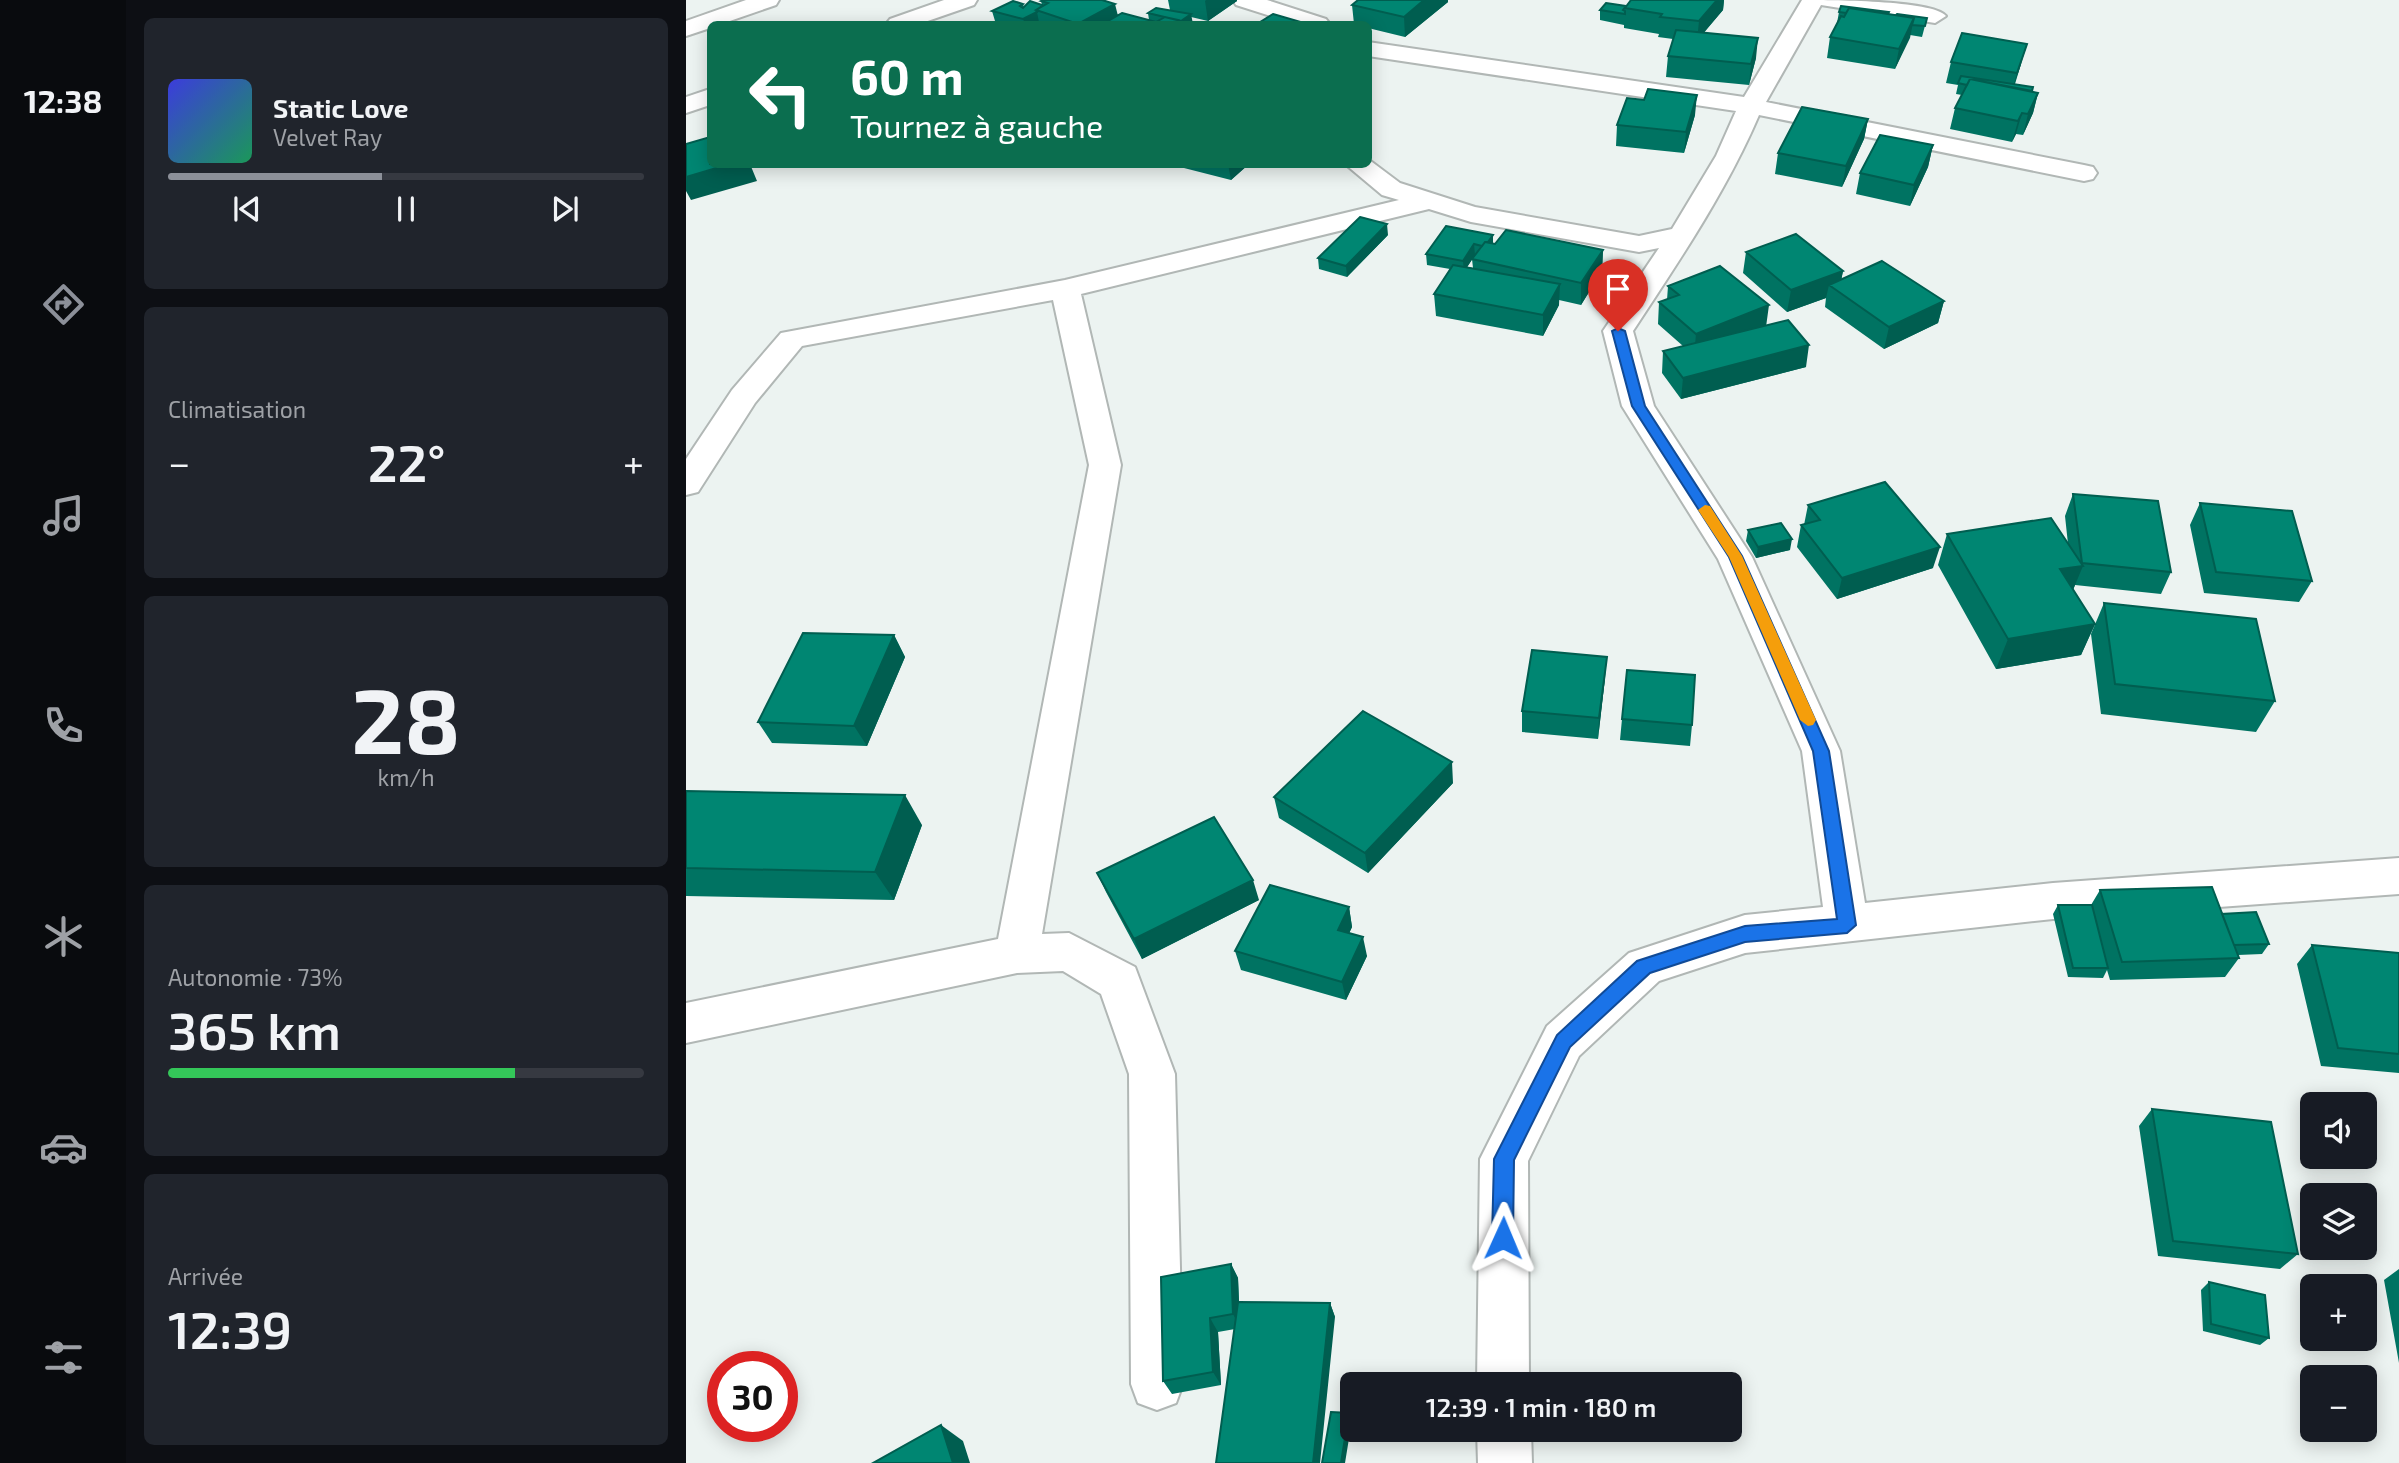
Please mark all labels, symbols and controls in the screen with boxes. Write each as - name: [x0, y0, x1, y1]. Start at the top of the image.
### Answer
- text: 60 m: [850, 46, 964, 105]
- icon: left: [735, 49, 826, 140]
- text: 12:38: [24, 81, 102, 119]
- text: Static Love: [273, 92, 409, 123]
- text: Tournez à gauche: [850, 106, 1103, 144]
- text: Velvet Ray: [273, 123, 382, 151]
- icon: previous: [228, 190, 266, 228]
- icon: pause: [387, 190, 425, 228]
- icon: next: [546, 190, 584, 228]
- pin: [1588, 259, 1648, 331]
- icon: arrive: [1599, 270, 1637, 308]
- icon: directions: [39, 280, 88, 329]
- text: Climatisation: [168, 395, 306, 423]
- text: 22°: [368, 430, 446, 492]
- text: −: [168, 439, 190, 485]
- text: +: [623, 439, 644, 485]
- icon: music: [39, 491, 88, 540]
- text: 28: [351, 663, 461, 772]
- icon: phone: [39, 701, 88, 750]
- text: km/h: [377, 763, 435, 791]
- icon: climate: [39, 912, 88, 961]
- text: Autonomie · 73%: [168, 963, 343, 991]
- text: 365 km: [168, 998, 341, 1060]
- map controls: [2300, 1092, 2377, 1442]
- button: sound: [2300, 1092, 2377, 1169]
- icon: car: [39, 1123, 88, 1172]
- button: layers: [2300, 1183, 2377, 1260]
- position arrow: [1466, 1201, 1540, 1275]
- text: Arrivée: [168, 1262, 243, 1290]
- button: +: [2300, 1274, 2377, 1351]
- text: 12:39: [168, 1297, 292, 1359]
- icon: filters: [39, 1333, 88, 1382]
- speed limit sign: 30: [707, 1351, 798, 1442]
- button: −: [2300, 1365, 2377, 1442]
- text: 12:39 · 1 min · 180 m: [1426, 1391, 1656, 1422]

